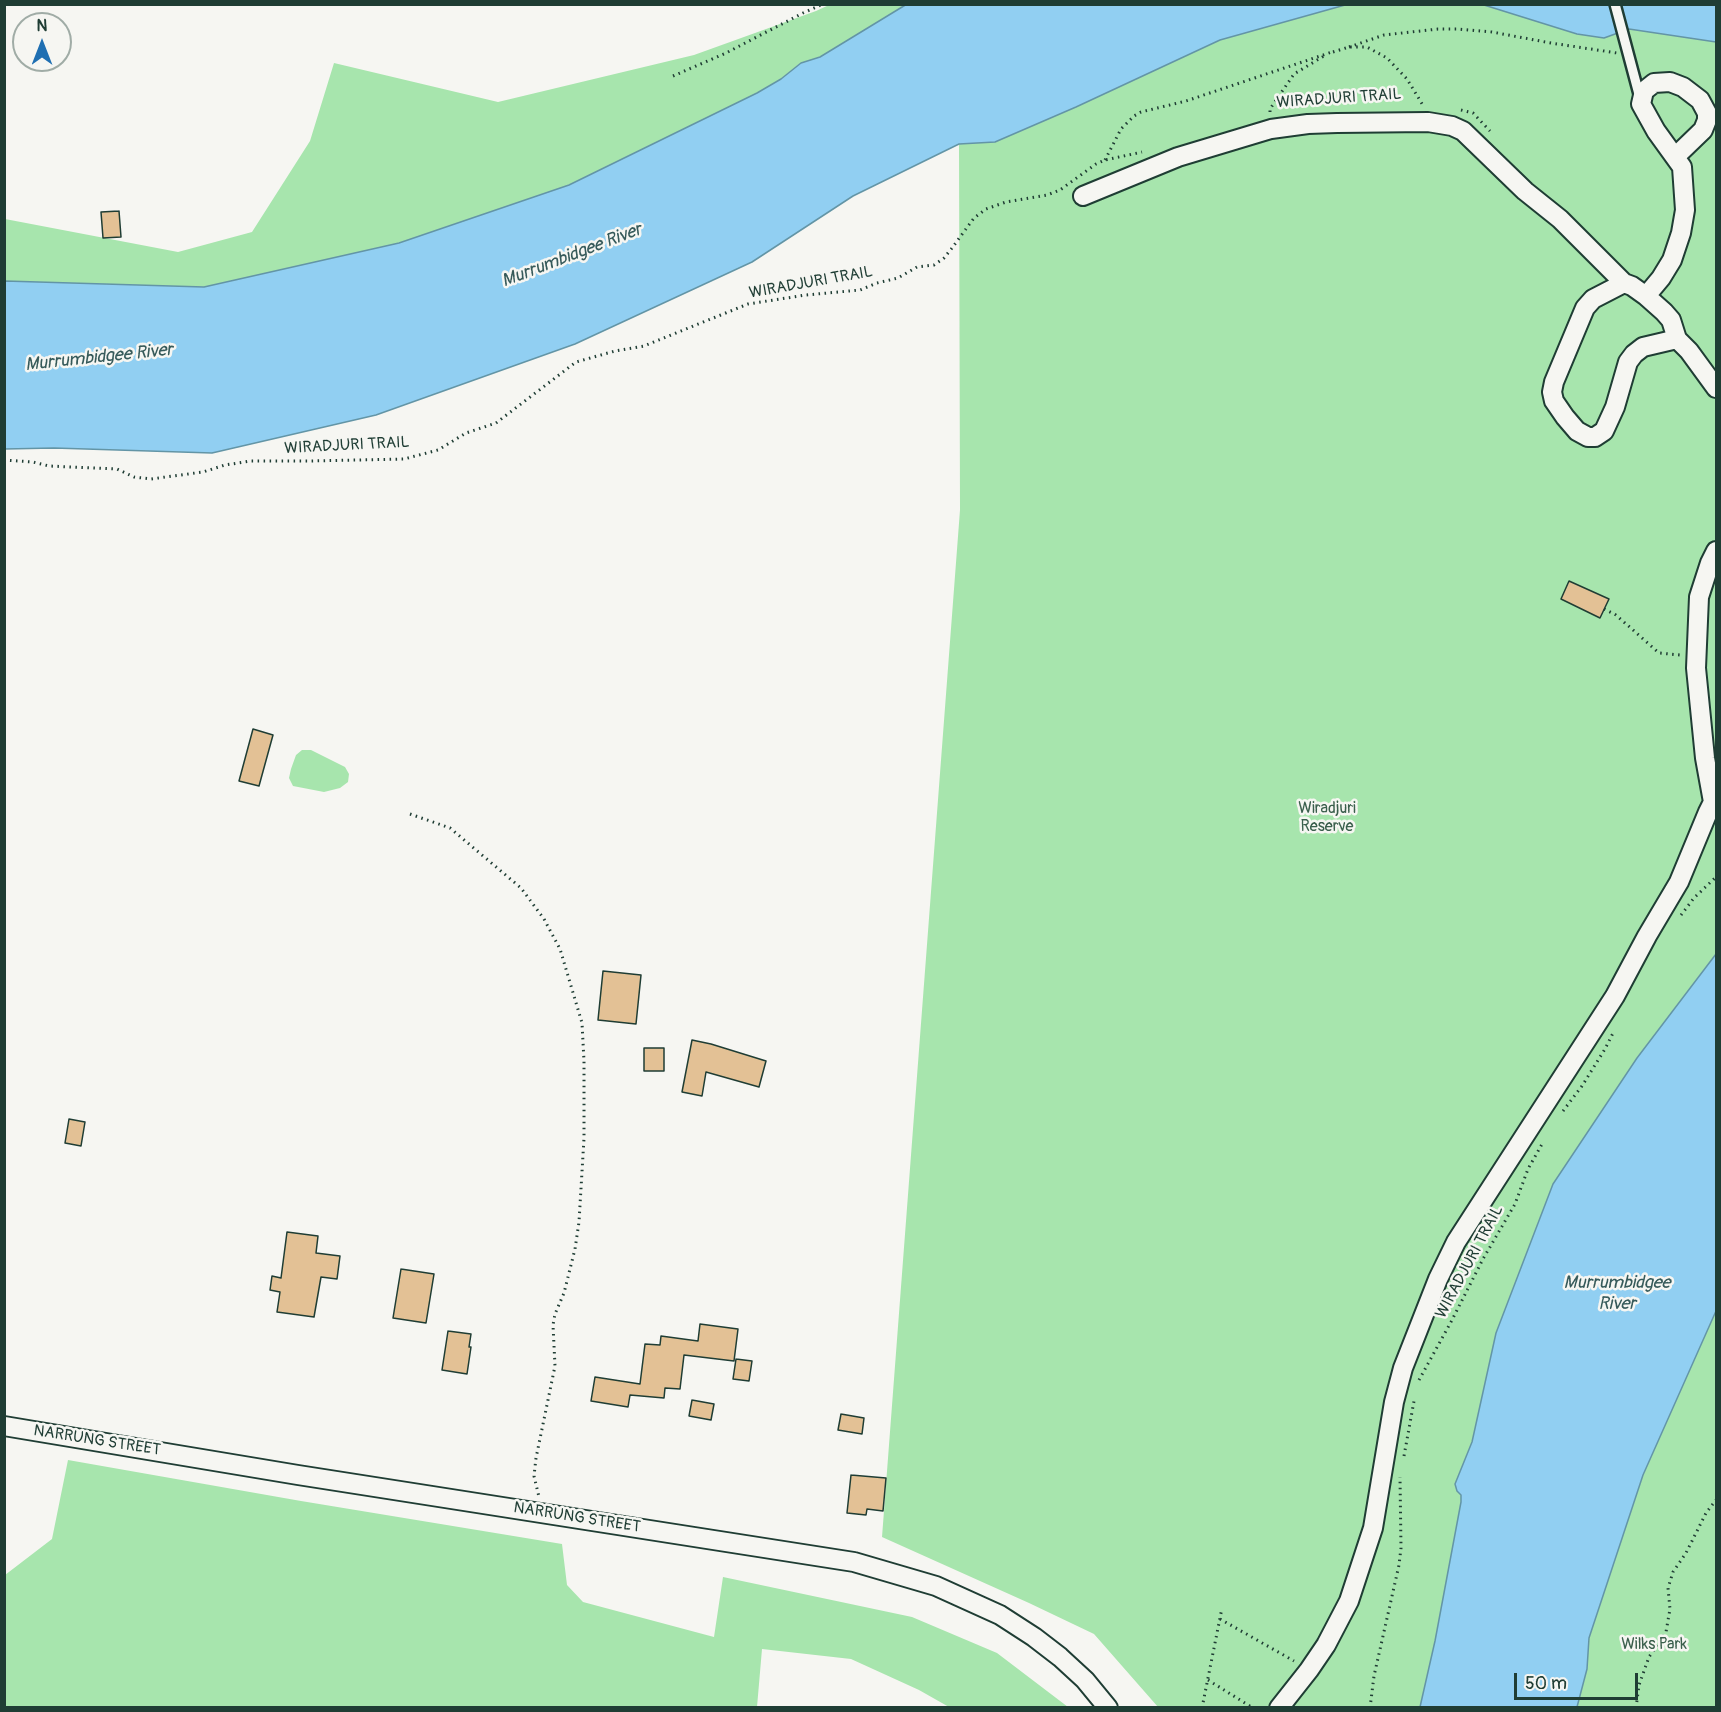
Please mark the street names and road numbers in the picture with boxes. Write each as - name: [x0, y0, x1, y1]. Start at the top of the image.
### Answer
- street label: WIRADJURI TRAIL: [1276, 85, 1402, 113]
- street label: WIRADJURI TRAIL: [748, 263, 874, 303]
- street label: WIRADJURI TRAIL: [284, 433, 410, 459]
- street label: WIRADJURI TRAIL: [1432, 1202, 1508, 1322]
- street label: NARRUNG STREET: [32, 1421, 162, 1461]
- street label: NARRUNG STREET: [512, 1498, 642, 1538]

